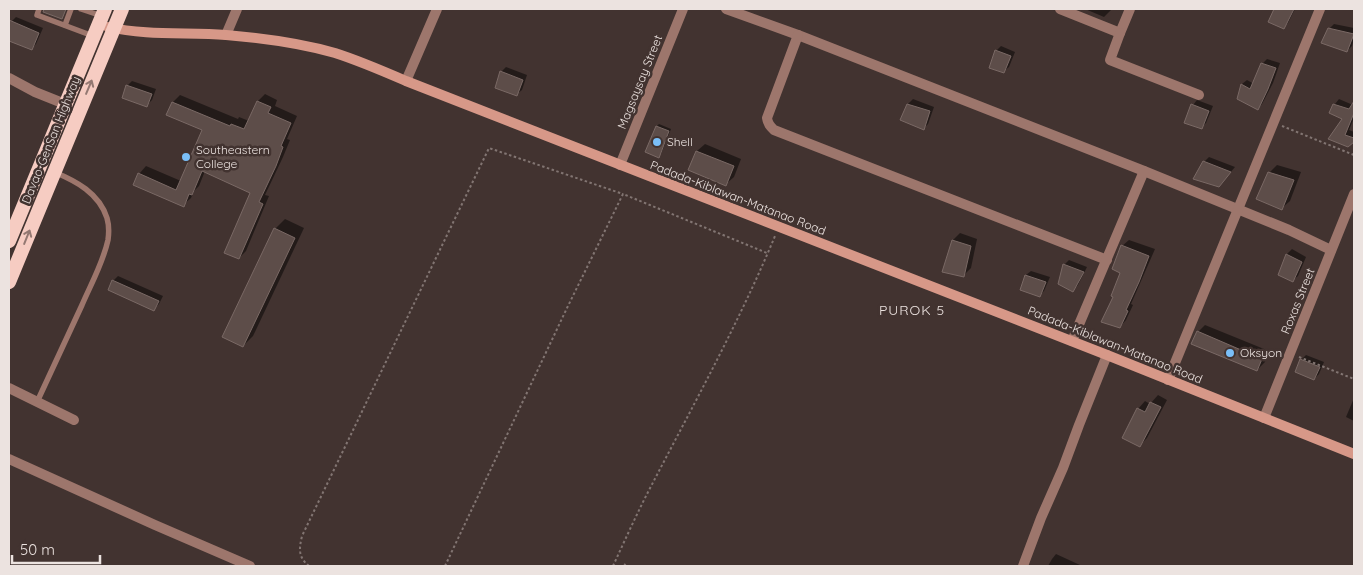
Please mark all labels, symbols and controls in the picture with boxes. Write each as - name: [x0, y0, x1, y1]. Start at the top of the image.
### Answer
- street label: Magsaysay Street: [614, 33, 665, 131]
- street label: Davao-GenSan Highway: [18, 74, 83, 206]
- one-way arrow: [85, 80, 95, 95]
- place label: Shell: [667, 134, 693, 149]
- marker: Shell: [651, 136, 663, 148]
- place label: Southeastern College: [196, 142, 270, 171]
- marker: Southeastern College: [180, 151, 192, 163]
- street label: Padada-Kiblawan-Matanao Road: [648, 157, 828, 238]
- one-way arrow: [23, 230, 32, 245]
- street label: Roxas Street: [1277, 266, 1318, 336]
- district label: PUROK 5: [879, 301, 945, 319]
- street label: Padada-Kiblawan-Matanao Road: [1026, 303, 1205, 387]
- place label: Oksyon: [1240, 345, 1282, 360]
- marker: Oksyon: [1224, 347, 1236, 359]
- scale bar: [12, 532, 100, 564]
- text: 50 m: [20, 540, 55, 559]

